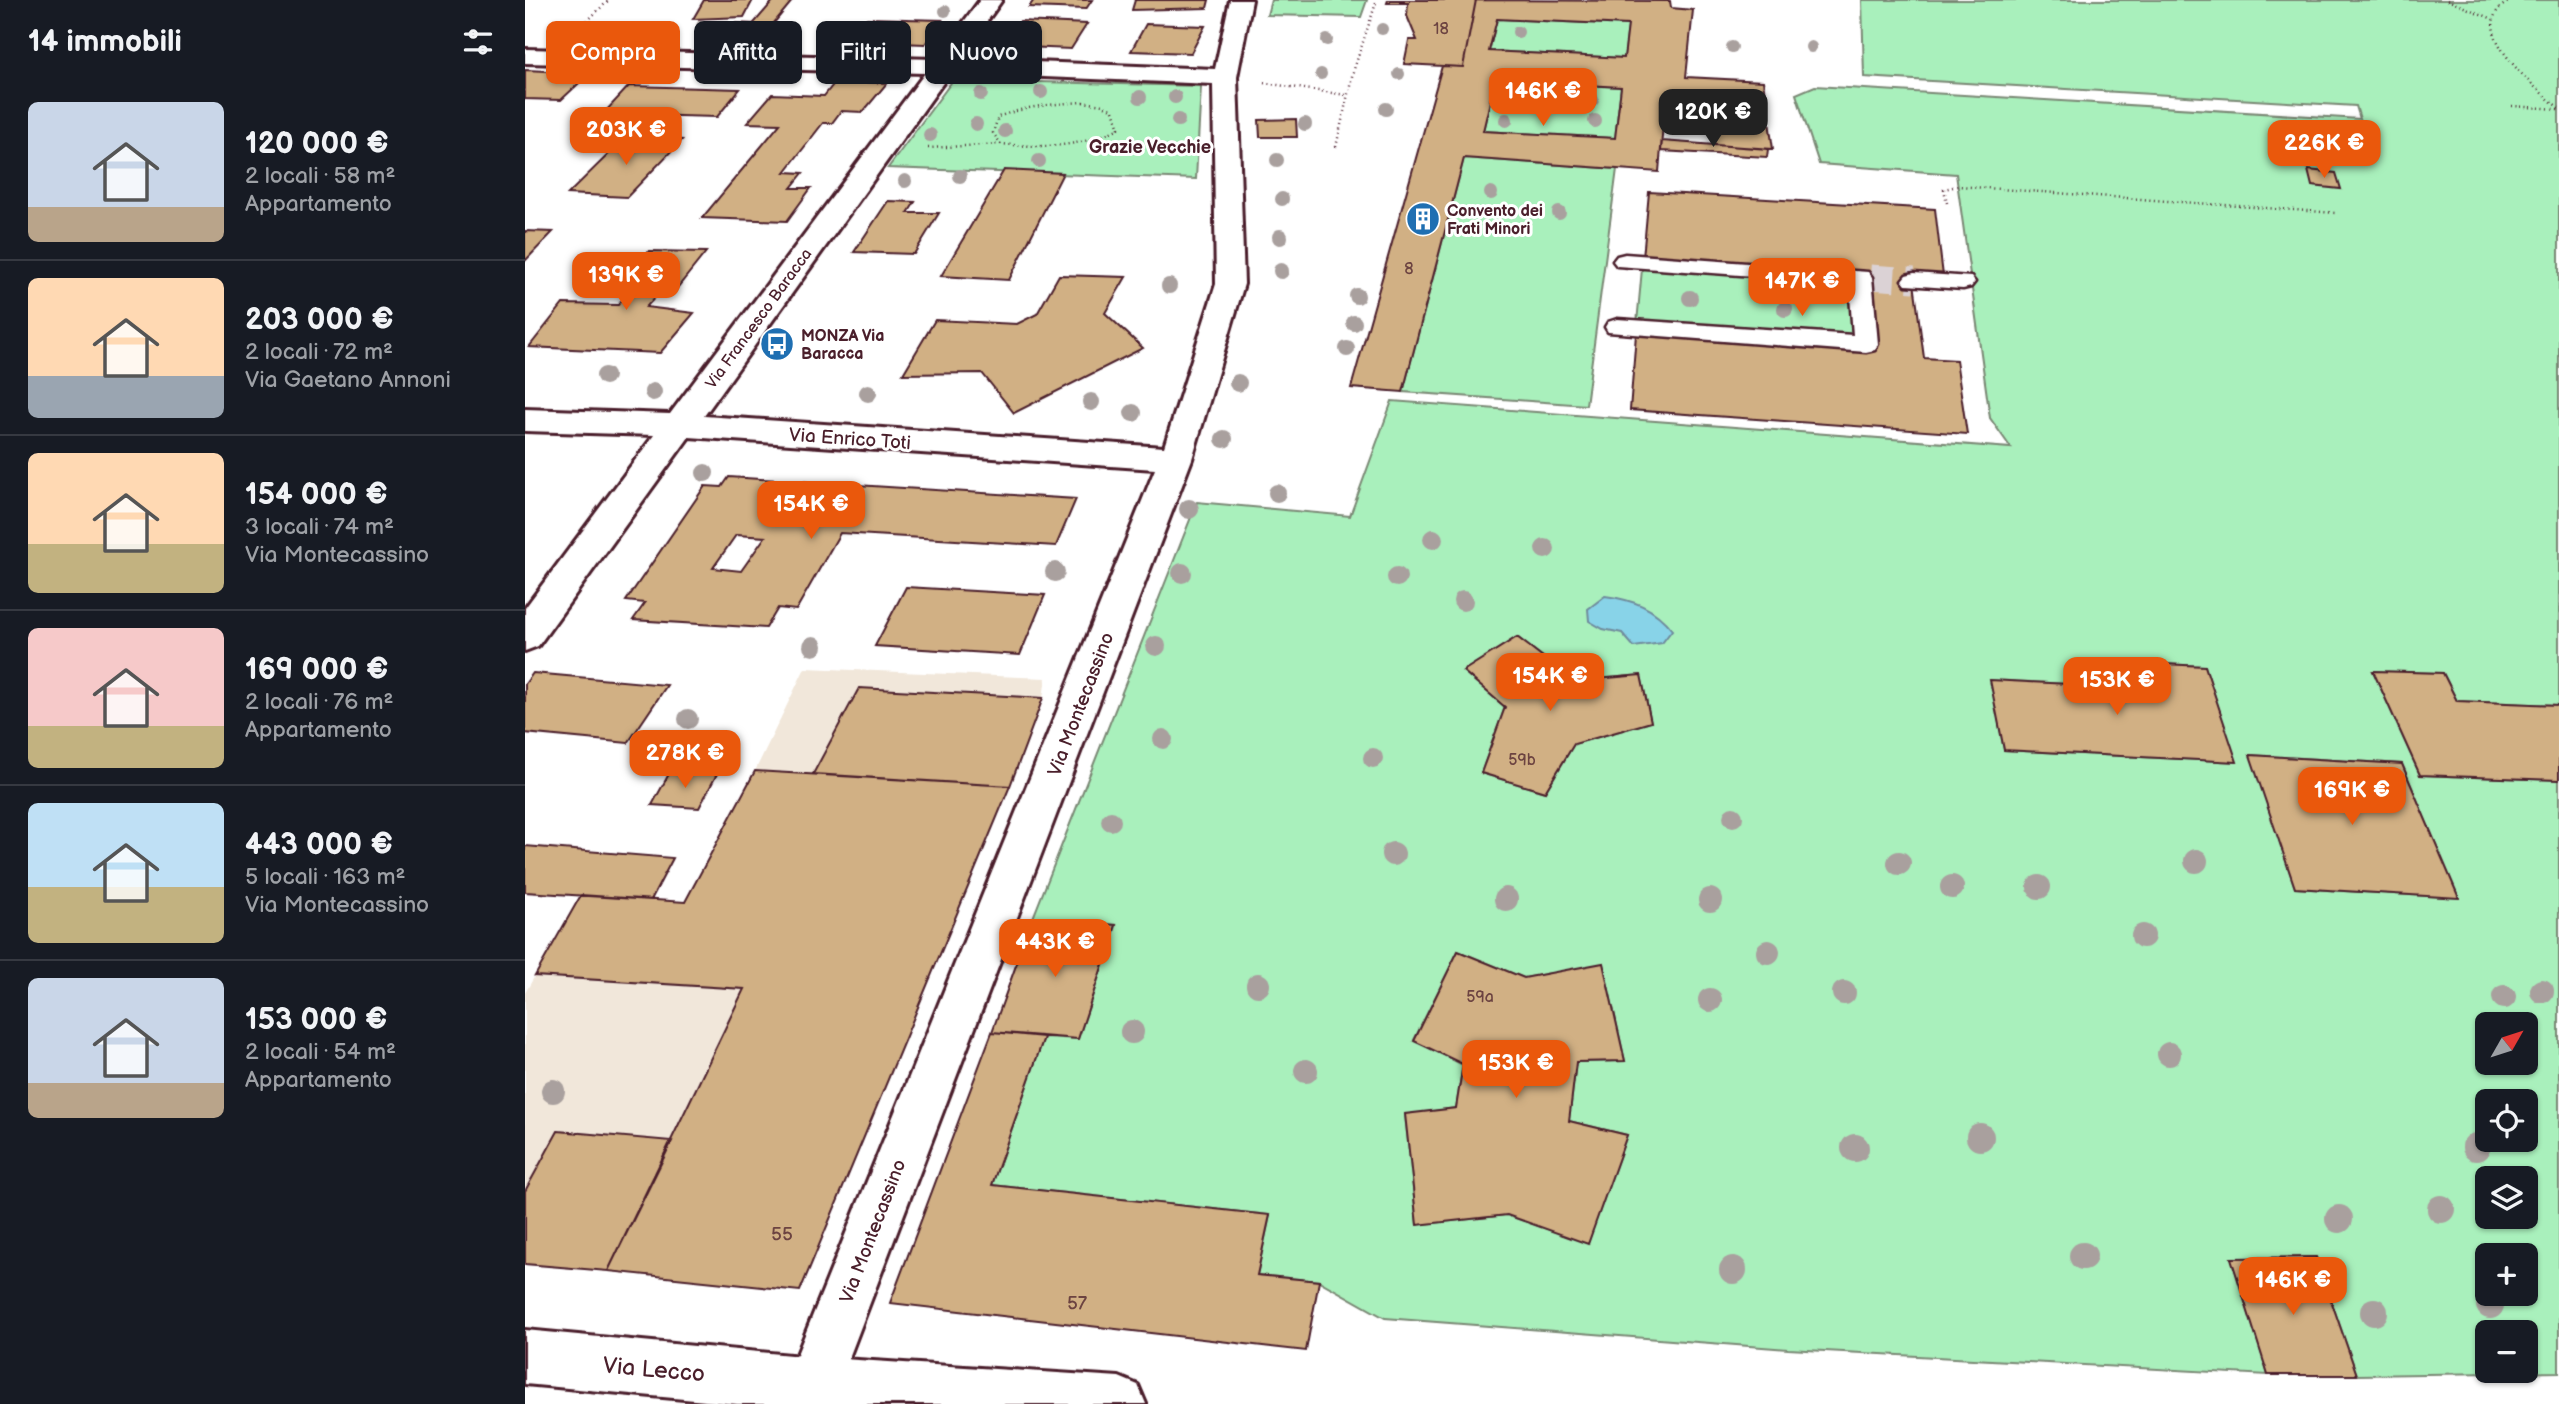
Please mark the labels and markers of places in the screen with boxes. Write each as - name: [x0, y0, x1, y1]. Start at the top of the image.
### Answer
- pin: 146K €: [1486, 68, 1600, 128]
- pin: 120K €: [1656, 90, 1770, 149]
- pin: 203K €: [569, 108, 683, 167]
- pin: 226K €: [2267, 120, 2381, 180]
- building icon: Convento dei Frati Minori: [1404, 200, 1442, 238]
- place label: Convento dei Frati Minori: [1447, 202, 1543, 239]
- pin: 139K €: [569, 252, 683, 312]
- pin: 147K €: [1745, 258, 1859, 318]
- bus stop icon: MONZA Via Baracca: [758, 325, 796, 363]
- place label: MONZA Via Baracca: [801, 327, 884, 364]
- pin: 154K €: [754, 482, 868, 541]
- pin: 154K €: [1493, 654, 1607, 713]
- pin: 153K €: [2060, 658, 2174, 717]
- pin: 278K €: [628, 730, 742, 790]
- pin: 169K €: [2295, 768, 2409, 827]
- pin: 443K €: [998, 920, 1112, 979]
- pin: 153K €: [1459, 1040, 1573, 1100]
- pin: 146K €: [2236, 1258, 2350, 1317]

